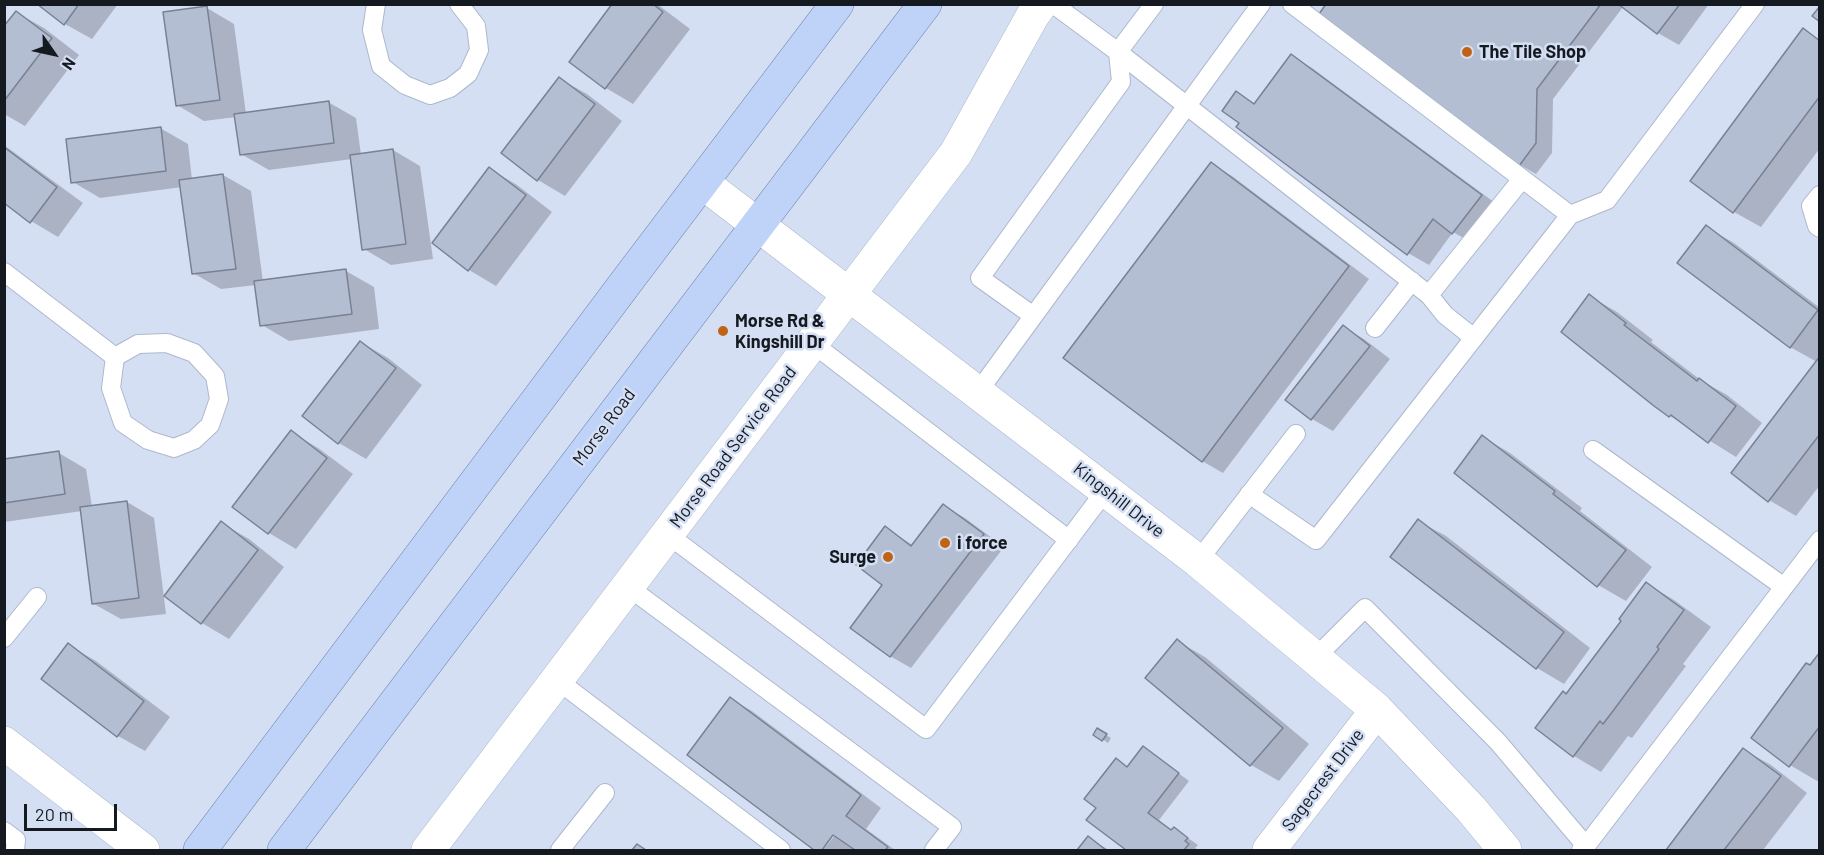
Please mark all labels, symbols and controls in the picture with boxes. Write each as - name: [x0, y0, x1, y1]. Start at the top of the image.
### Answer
- north arrow: [24, 24, 84, 84]
- place label: The Tile Shop: [1479, 41, 1586, 63]
- marker: The Tile Shop: [1460, 45, 1474, 59]
- text: N: [58, 55, 80, 74]
- place label: Morse Rd & Kingshill Dr: [735, 310, 825, 352]
- marker: Morse Rd & Kingshill Dr: [716, 324, 730, 338]
- street label: Morse Road Service Road: [665, 362, 801, 532]
- street label: Morse Road: [568, 384, 640, 470]
- street label: Kingshill Drive: [1069, 458, 1169, 542]
- place label: i force: [957, 532, 1008, 554]
- marker: i force: [938, 536, 952, 550]
- place label: Surge: [829, 546, 876, 568]
- marker: Surge: [881, 550, 895, 564]
- street label: Sagecrest Drive: [1277, 724, 1369, 836]
- scale bar: [27, 792, 120, 830]
- text: 20 m: [35, 803, 73, 825]

